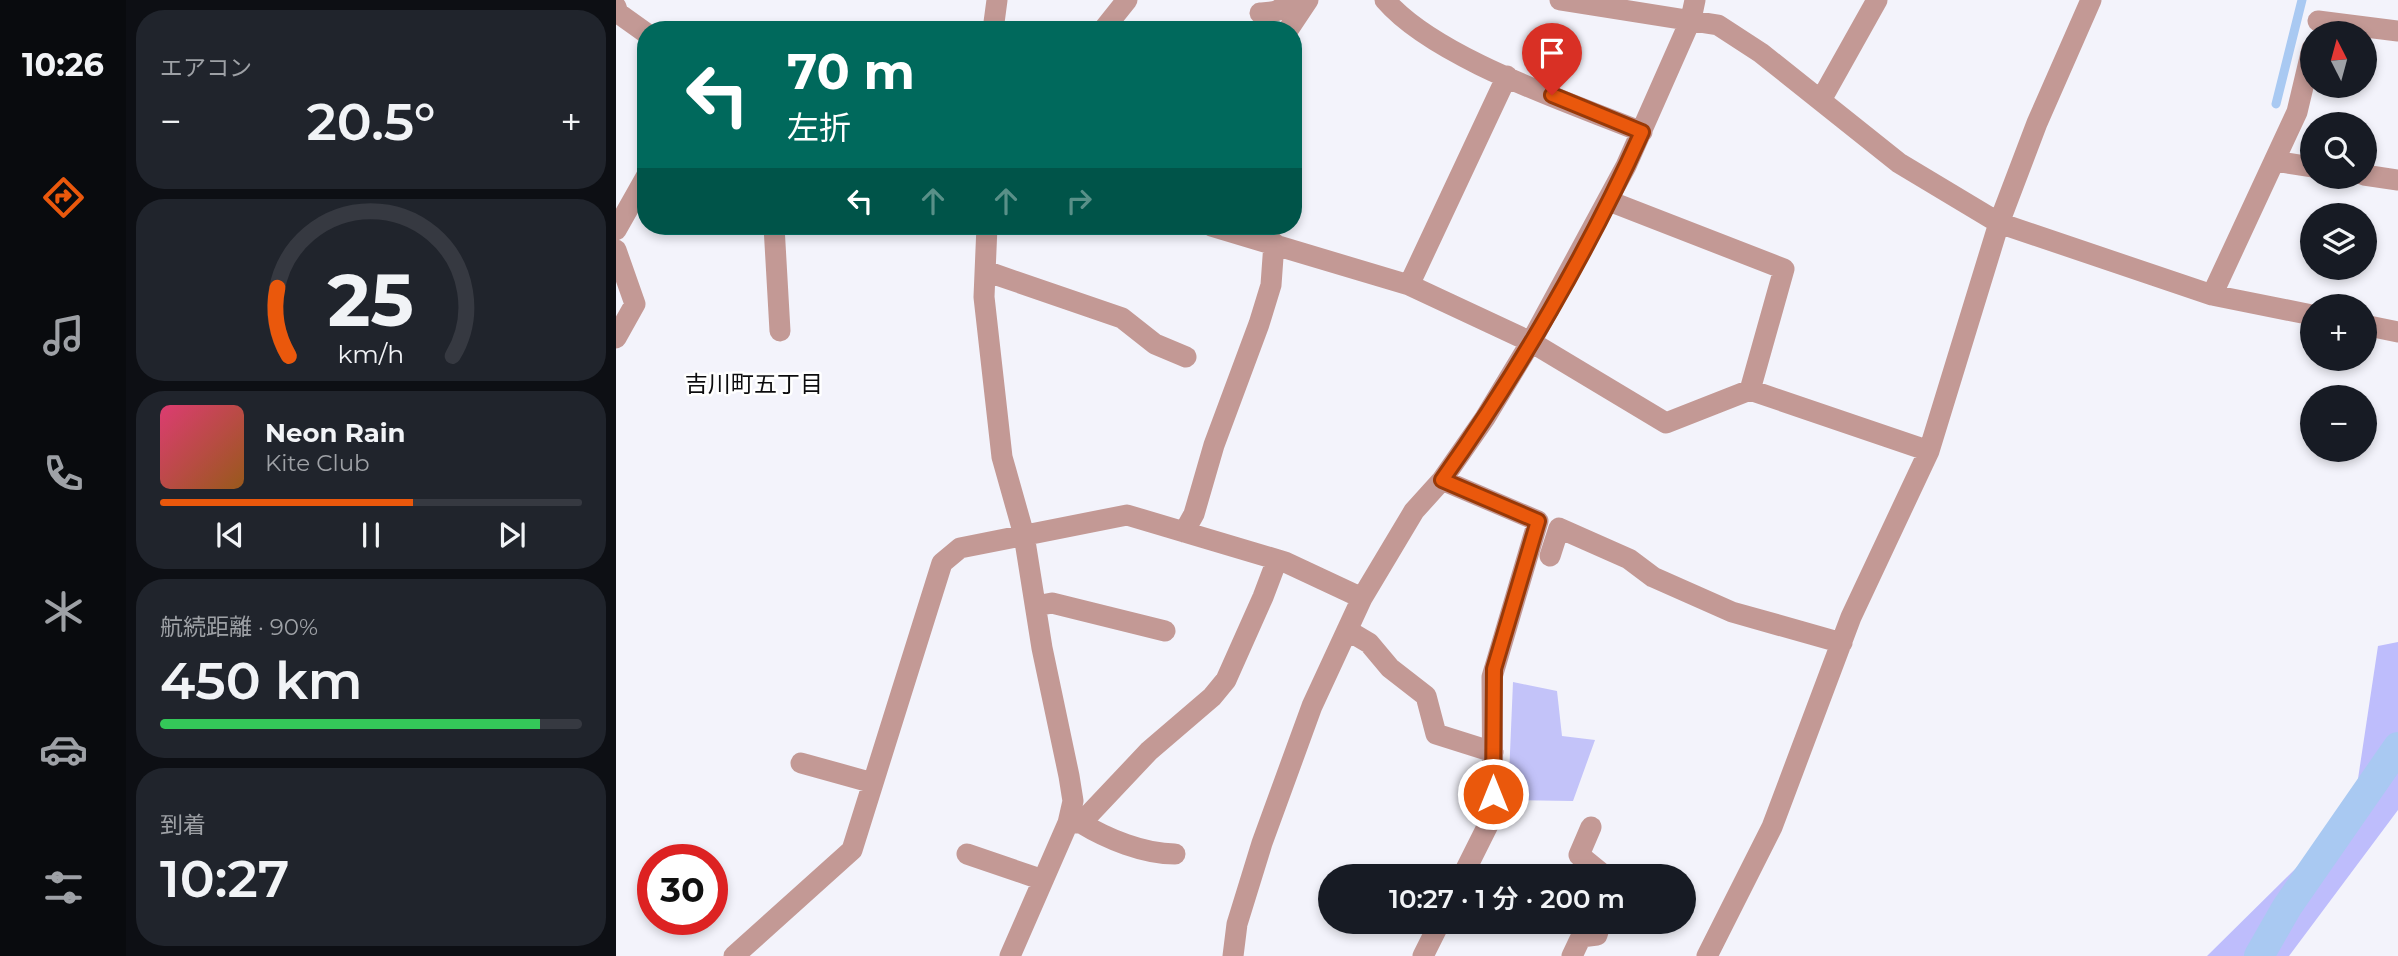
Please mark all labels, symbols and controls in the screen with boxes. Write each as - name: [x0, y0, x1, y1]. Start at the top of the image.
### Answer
- north arrow: [2300, 21, 2376, 98]
- map controls: [2300, 21, 2377, 462]
- pin: [1522, 23, 1582, 95]
- icon: arrive: [1533, 34, 1571, 72]
- text: 70 m: [787, 42, 915, 101]
- text: 10:26: [22, 45, 104, 84]
- icon: left: [672, 49, 763, 140]
- text: エアコン: [160, 54, 252, 82]
- text: 20.5°: [307, 90, 435, 153]
- text: −: [160, 98, 182, 145]
- text: +: [560, 98, 582, 145]
- text: 左折: [787, 108, 851, 147]
- button: search: [2300, 112, 2377, 189]
- icon: directions: [39, 173, 88, 222]
- icon: left: [841, 182, 879, 220]
- icon: ahead: [914, 182, 952, 220]
- icon: ahead: [987, 182, 1025, 220]
- icon: right: [1060, 182, 1098, 220]
- button: layers: [2300, 203, 2377, 280]
- text: 25: [328, 256, 414, 344]
- button: +: [2300, 294, 2377, 371]
- icon: music: [39, 311, 88, 360]
- text: km/h: [338, 338, 404, 368]
- district label: 吉川町五丁目: [685, 370, 823, 398]
- button: −: [2300, 385, 2377, 462]
- text: Neon Rain: [265, 417, 406, 449]
- icon: phone: [39, 449, 88, 498]
- text: Kite Club: [265, 449, 370, 477]
- icon: previous: [211, 516, 249, 554]
- icon: pause: [352, 516, 390, 554]
- icon: next: [493, 516, 531, 554]
- icon: climate: [39, 587, 88, 636]
- text: 航続距離 · 90%: [160, 613, 318, 641]
- text: 450 km: [160, 649, 363, 712]
- icon: car: [39, 725, 88, 774]
- position arrow: [1456, 757, 1530, 831]
- text: 到着: [160, 811, 206, 839]
- speed limit sign: 30: [637, 844, 728, 935]
- text: 10:27: [160, 847, 289, 910]
- icon: filters: [39, 863, 88, 912]
- text: 10:27 · 1 分 · 200 m: [1389, 883, 1625, 915]

